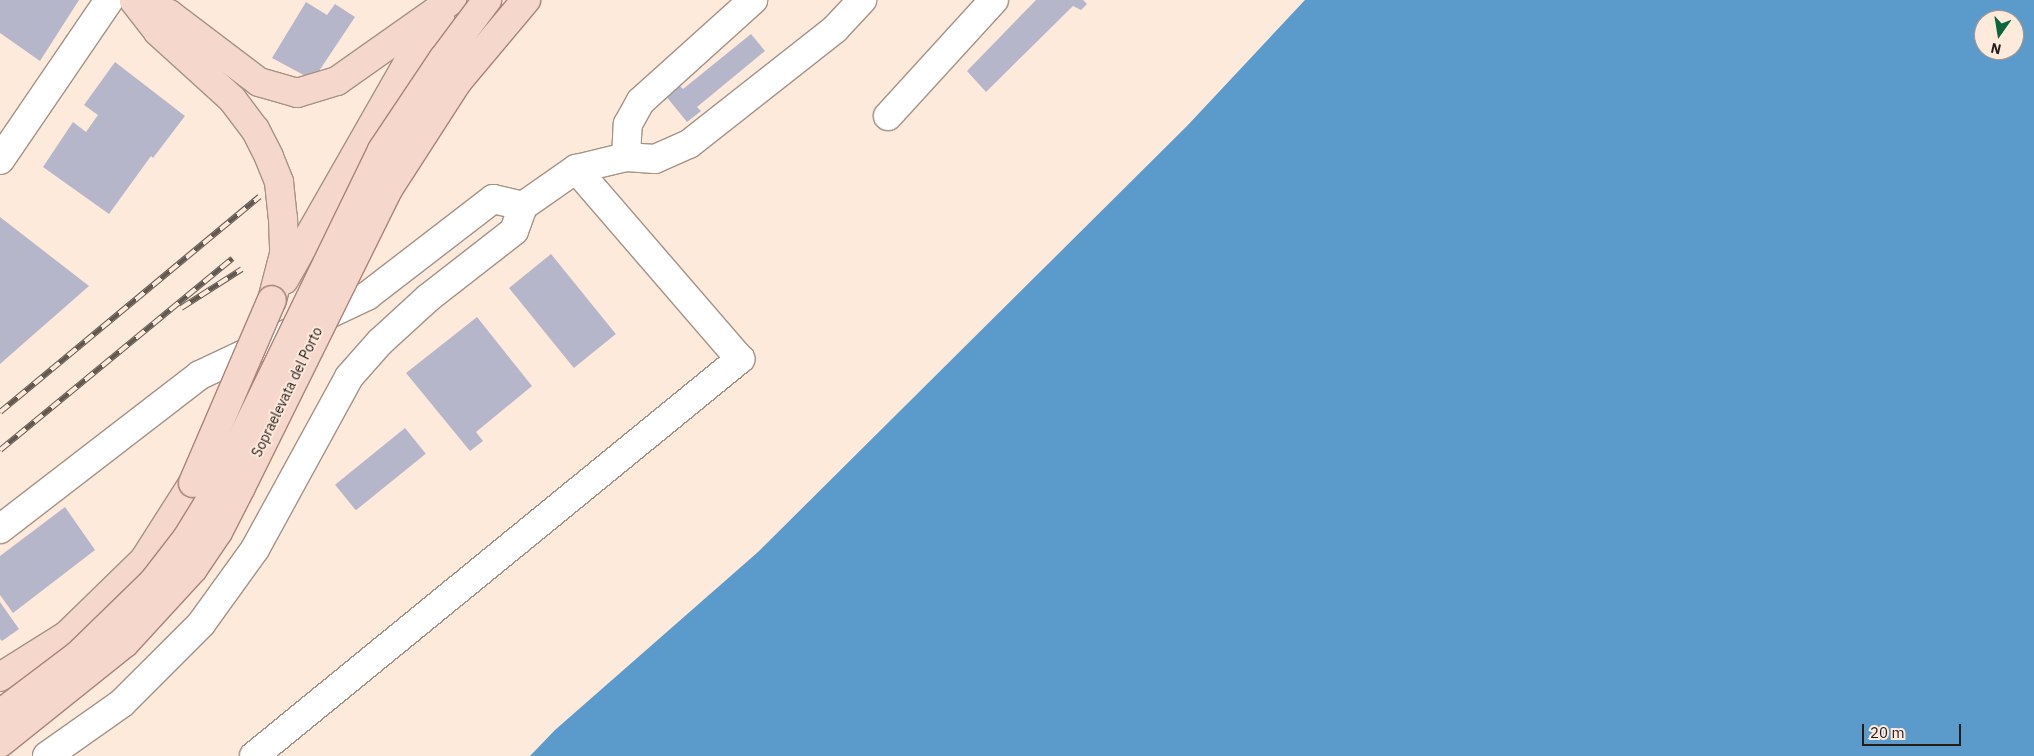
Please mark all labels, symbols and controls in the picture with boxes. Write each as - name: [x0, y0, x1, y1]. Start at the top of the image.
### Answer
- north arrow: [1974, 10, 2024, 60]
- text: N: [1989, 39, 2003, 59]
- street label: Sopraelevata del Porto: [248, 324, 326, 460]
- scale bar: [1864, 714, 1963, 746]
- text: 20 m: [1870, 723, 1905, 742]

